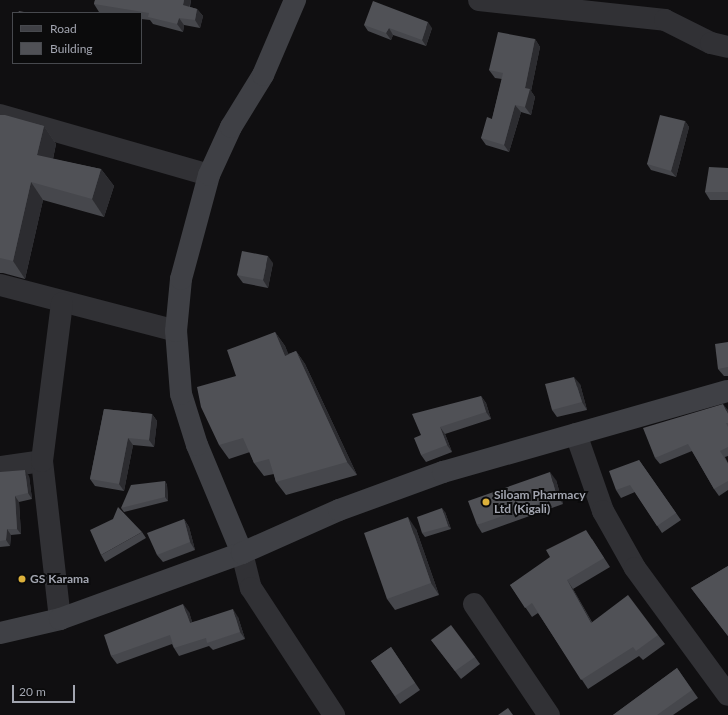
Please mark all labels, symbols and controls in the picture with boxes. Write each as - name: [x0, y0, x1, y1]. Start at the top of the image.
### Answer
- legend: [12, 12, 142, 64]
- text: Road: [50, 21, 77, 36]
- text: Building: [50, 41, 93, 56]
- place label: Siloam Pharmacy Ltd (Kigali): [494, 488, 586, 516]
- marker: Siloam Pharmacy Ltd (Kigali): [481, 497, 491, 507]
- place label: GS Karama: [30, 572, 89, 586]
- marker: GS Karama: [17, 574, 27, 584]
- scale bar: [14, 677, 77, 703]
- text: 20 m: [19, 684, 46, 699]

